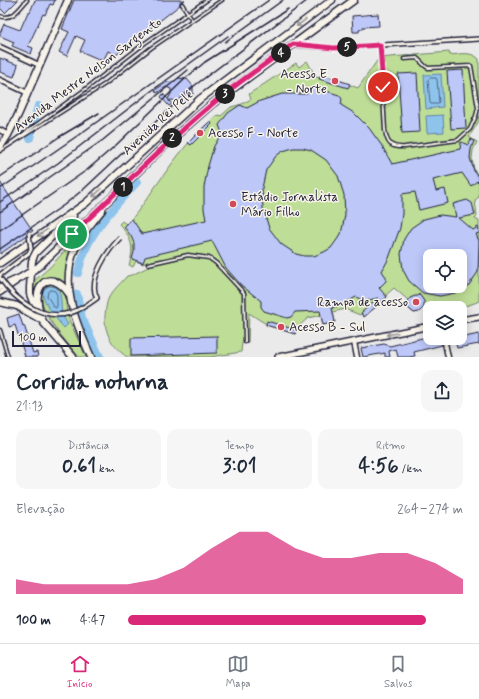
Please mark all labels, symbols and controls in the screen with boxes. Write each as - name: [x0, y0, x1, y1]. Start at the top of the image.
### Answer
- street label: Avenida Mestre Nelson Sargento: [11, 14, 166, 138]
- one-way arrow: [295, 19, 306, 27]
- pin: 5: [337, 37, 357, 57]
- text: 5: [344, 40, 350, 54]
- pin: 4: [271, 43, 291, 63]
- text: 4: [278, 46, 284, 60]
- place label: Acesso E - Norte: [280, 66, 327, 98]
- pin: [366, 70, 400, 104]
- marker: Acesso E - Norte: [330, 76, 340, 86]
- icon: check: [372, 76, 394, 98]
- pin: 3: [215, 84, 235, 104]
- street label: Avenida Rei Pelé: [119, 87, 197, 159]
- text: 3: [223, 87, 227, 101]
- place label: Acesso F - Norte: [208, 125, 298, 142]
- pin: 2: [162, 128, 182, 148]
- marker: Acesso F - Norte: [195, 128, 205, 138]
- text: 2: [169, 131, 175, 145]
- pin: 1: [113, 177, 133, 197]
- text: 1: [121, 180, 125, 194]
- one-way arrow: [91, 189, 102, 198]
- place label: Estádio Jornalista Mário Filho: [241, 189, 339, 221]
- marker: Estádio Jornalista Mário Filho: [228, 199, 238, 209]
- pin: [55, 217, 89, 251]
- icon: arrive: [61, 223, 83, 245]
- one-way arrow: [37, 229, 48, 237]
- map controls: [423, 249, 467, 345]
- button: locate: [423, 249, 467, 293]
- place label: Rampa de acesso: [317, 294, 408, 311]
- marker: Rampa de acesso: [411, 297, 421, 307]
- button: layers: [423, 301, 467, 345]
- place label: Acesso B - Sul: [289, 319, 365, 336]
- marker: Acesso B - Sul: [276, 322, 286, 332]
- scale bar: [12, 329, 81, 348]
- one-way arrow: [386, 330, 399, 338]
- text: 100 m: [18, 331, 48, 345]
- text: Corrida noturna: [16, 369, 169, 397]
- button: share: [421, 370, 463, 412]
- text: 21:13: [16, 398, 43, 415]
- text: Distância: [68, 439, 109, 453]
- text: Tempo: [225, 439, 254, 453]
- text: Ritmo: [376, 439, 405, 453]
- text: 0.61: [62, 453, 96, 480]
- text: 3:01: [222, 453, 257, 480]
- text: 4:56: [359, 453, 399, 480]
- text: km: [96, 462, 115, 476]
- text: /km: [399, 462, 422, 476]
- text: Elevação: [16, 501, 65, 518]
- text: 264–274 m: [397, 501, 463, 518]
- text: 100 m: [16, 612, 51, 629]
- text: 4:47: [80, 612, 105, 629]
- tab: Início: [67, 653, 92, 691]
- tab: Mapa: [226, 653, 251, 691]
- tab: Salvos: [384, 653, 412, 691]

